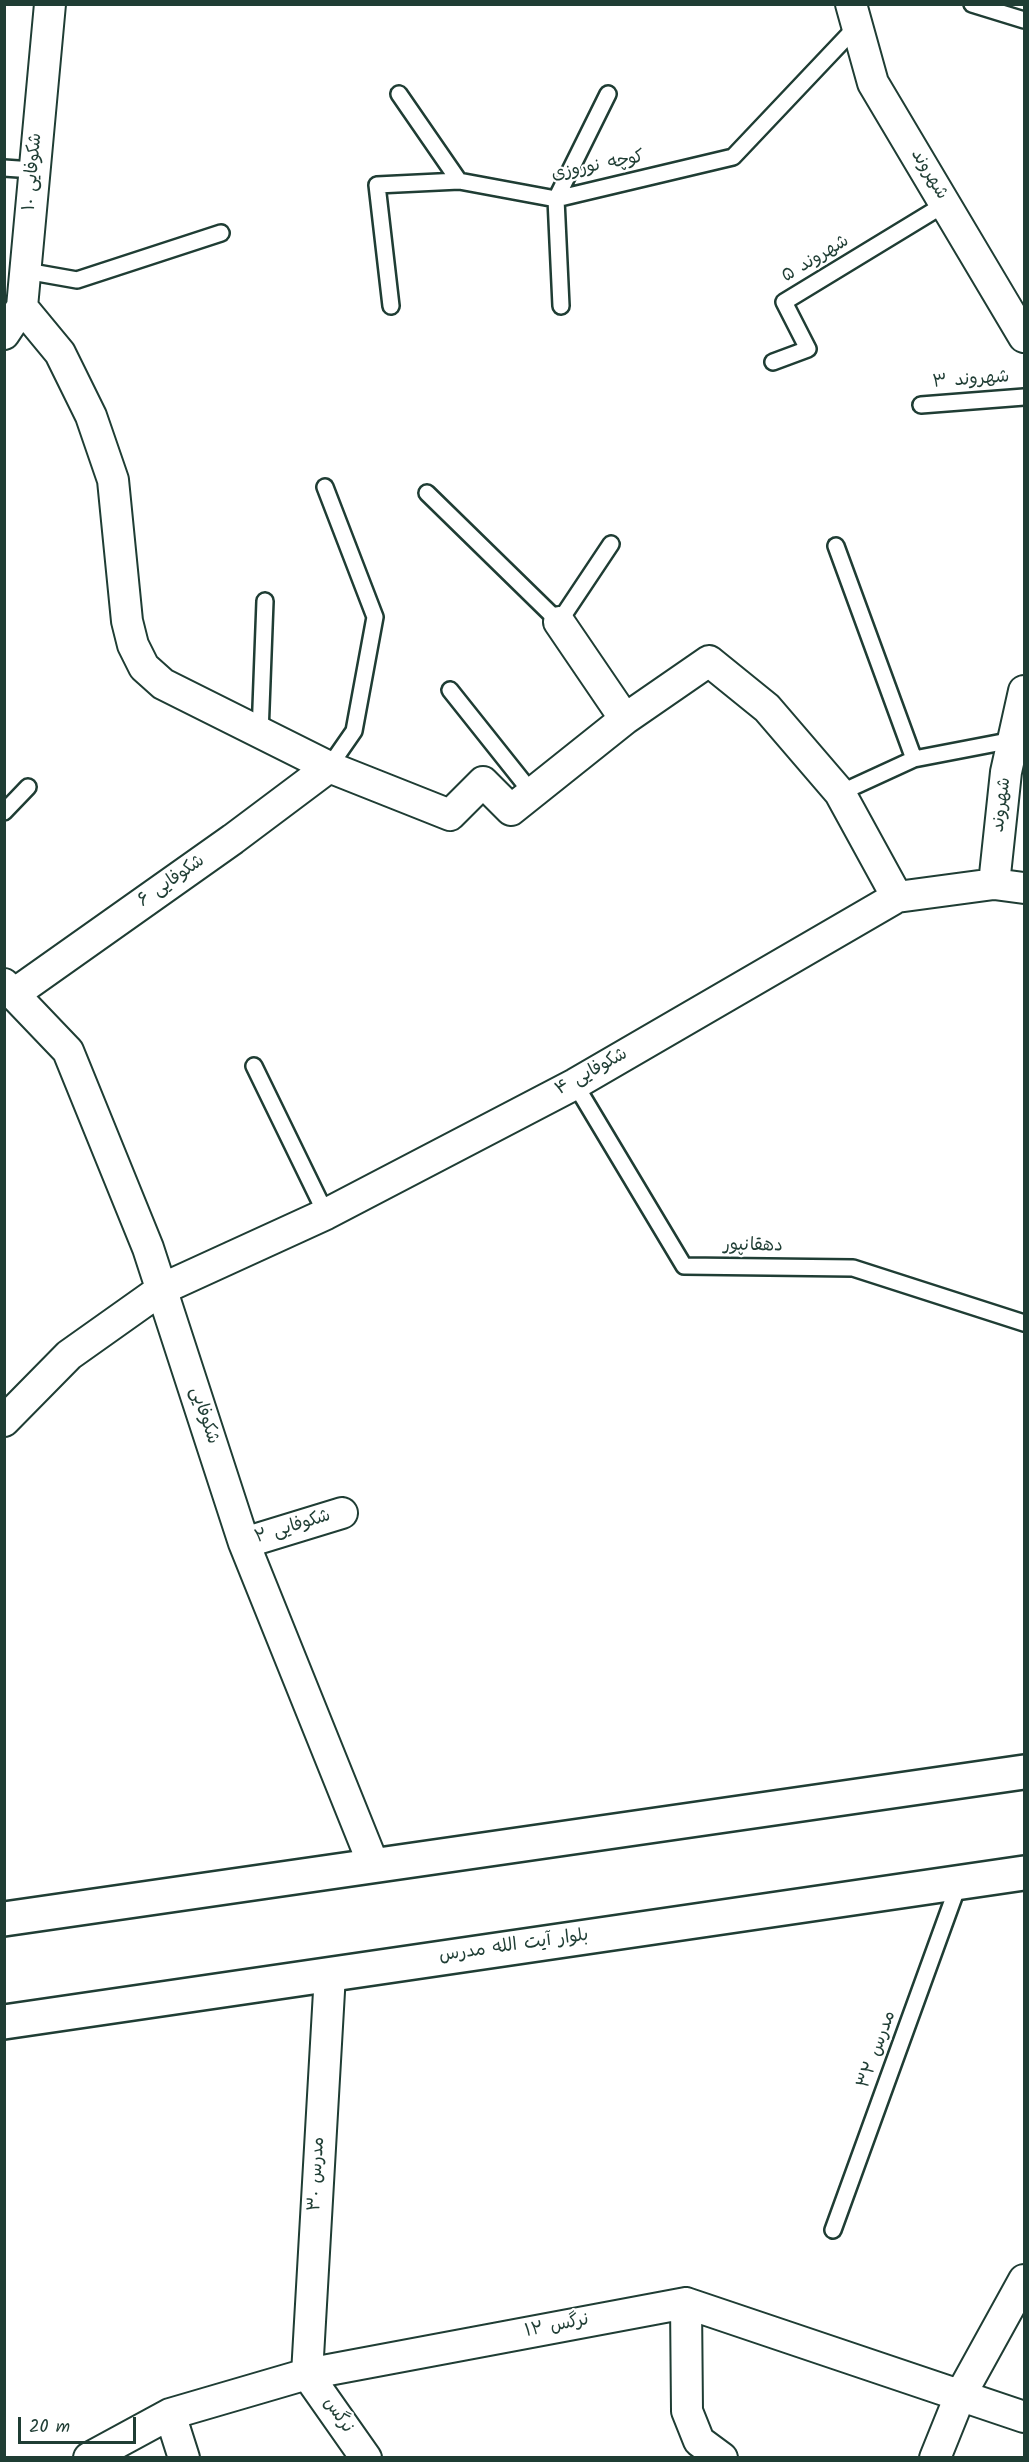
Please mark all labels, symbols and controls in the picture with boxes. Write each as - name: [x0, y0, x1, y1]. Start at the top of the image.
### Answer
- street label: شکوفایی ۱۰: [20, 132, 48, 212]
- street label: شهروند: [905, 146, 951, 204]
- street label: کوچه نوروزی: [550, 147, 646, 187]
- street label: شهروند ۵: [778, 231, 854, 289]
- street label: شهروند ۳: [932, 368, 1010, 394]
- street label: شهروند: [989, 776, 1017, 834]
- street label: شکوفایی ۶: [134, 851, 210, 913]
- street label: شکوفایی ۴: [552, 1044, 632, 1102]
- street label: دهقانپور: [723, 1236, 783, 1258]
- street label: شکوفایی: [184, 1385, 222, 1447]
- street label: شکوفایی ۲: [253, 1506, 333, 1550]
- street label: بلوار آیت الله مدرس: [438, 1926, 590, 1968]
- street label: مدرس ۳۲: [854, 2008, 902, 2092]
- street label: مدرس ۳۰: [305, 2136, 331, 2212]
- street label: نرگس ۱۲: [523, 2310, 591, 2344]
- street label: نرگس: [317, 2394, 357, 2438]
- scale bar: [21, 2405, 140, 2443]
- text: 20 m: [29, 2413, 70, 2442]

